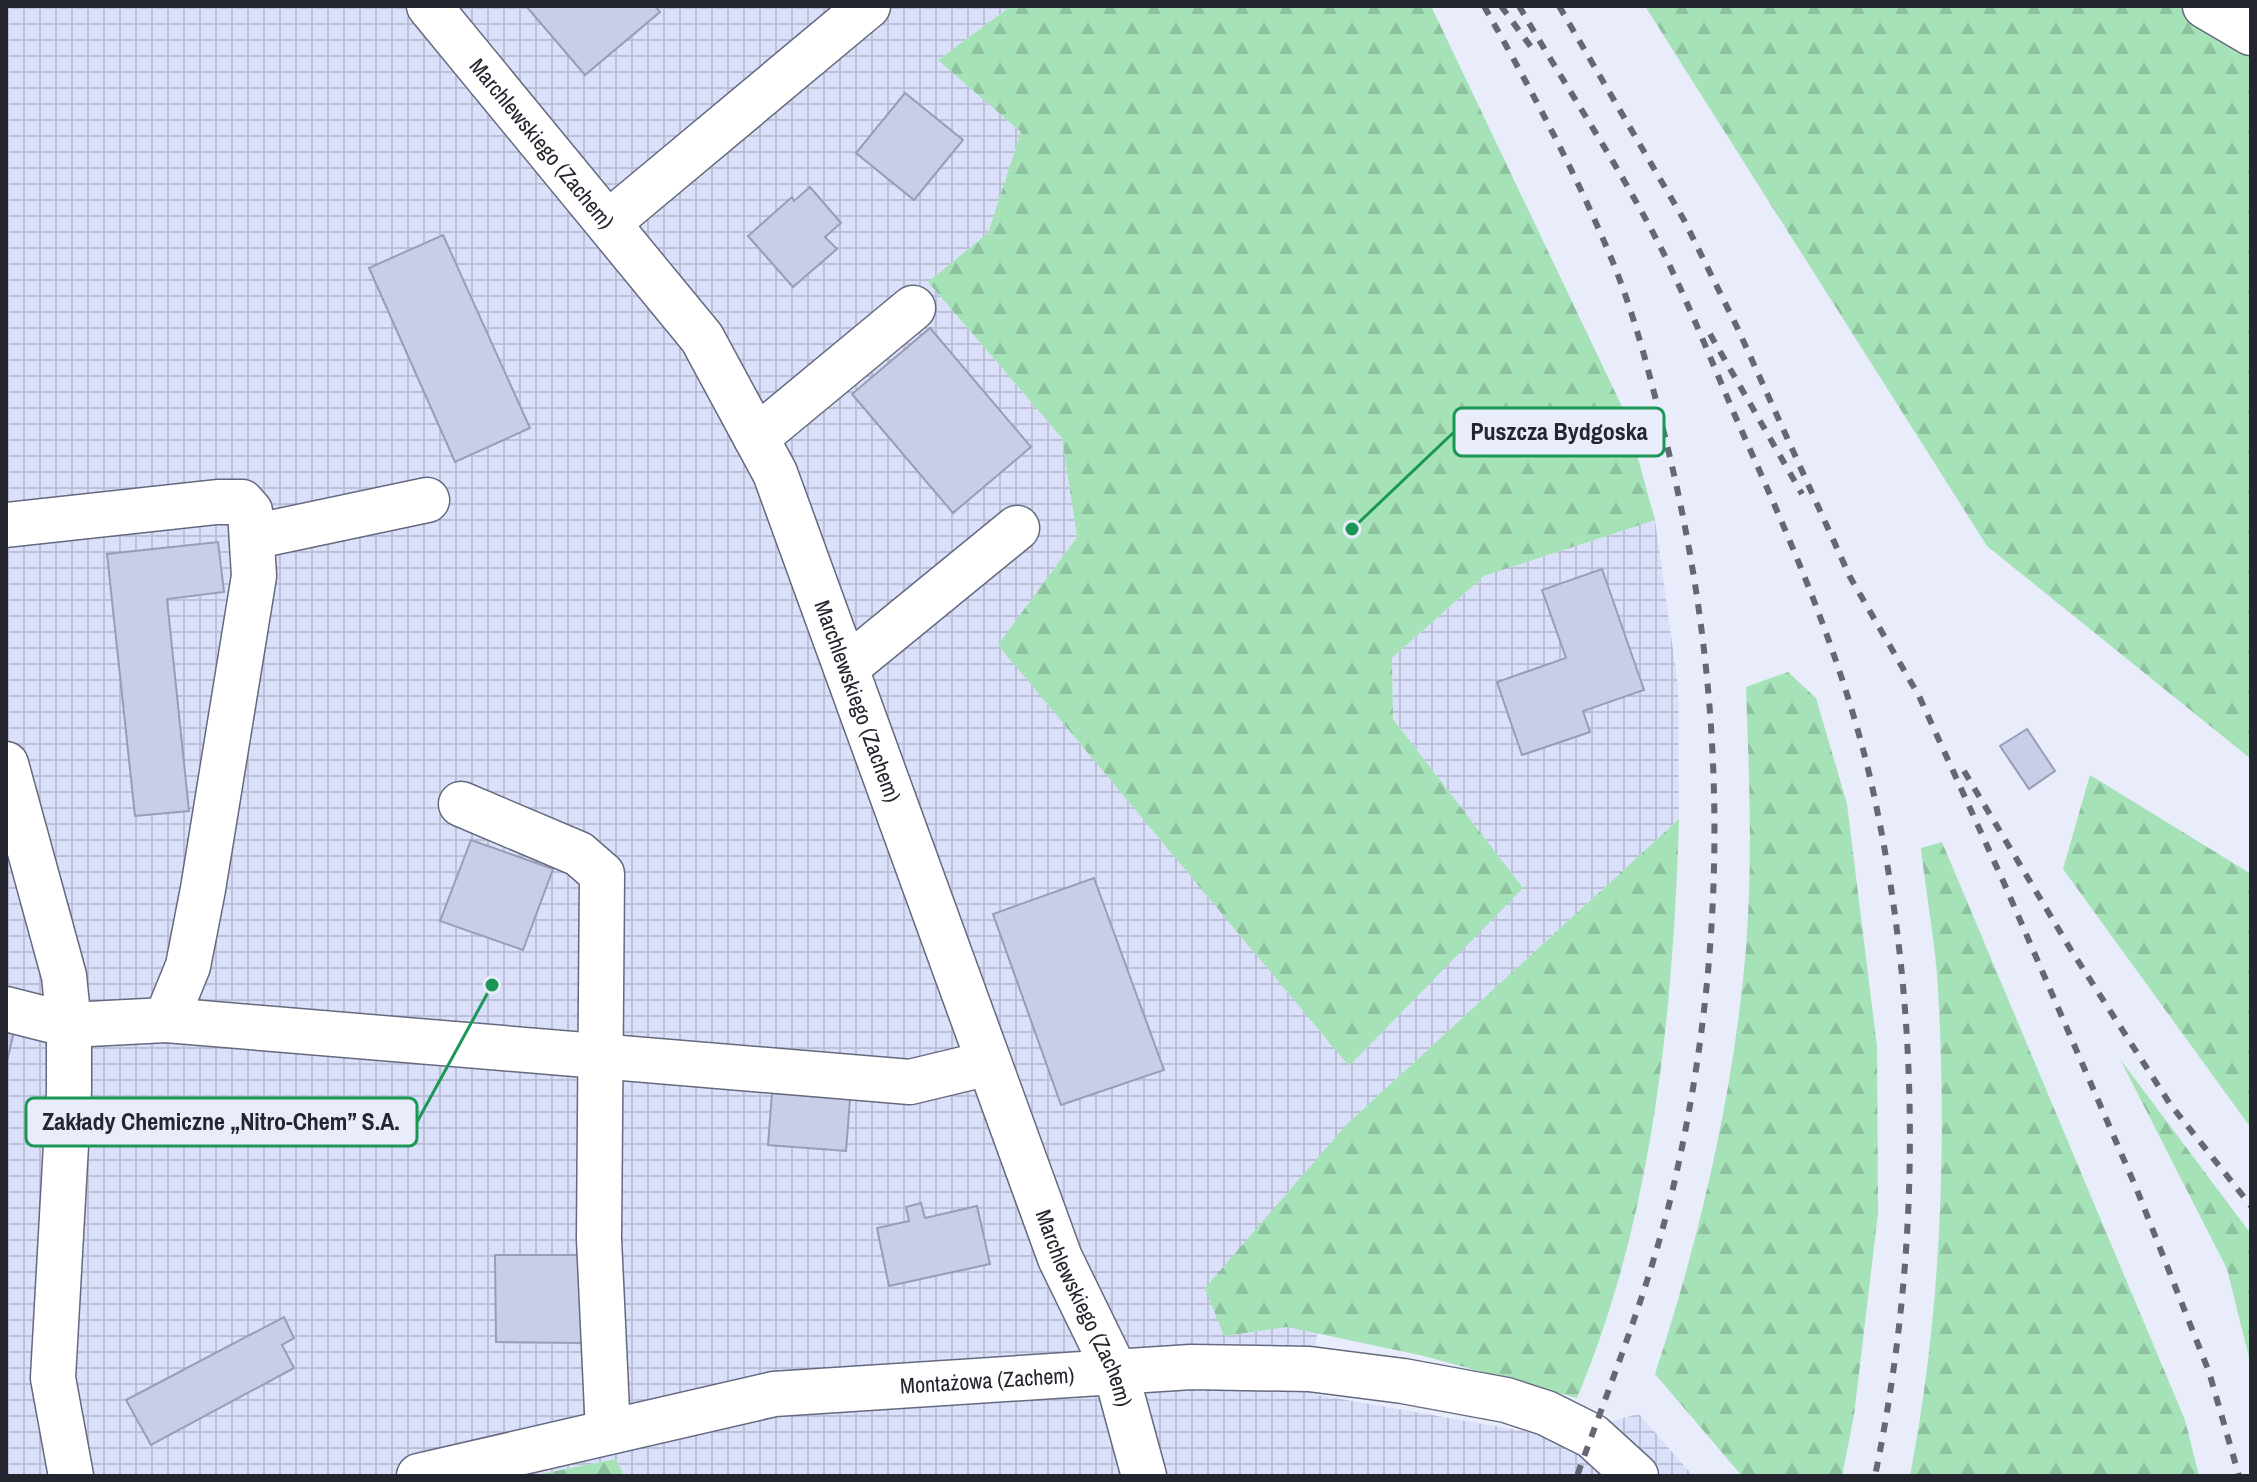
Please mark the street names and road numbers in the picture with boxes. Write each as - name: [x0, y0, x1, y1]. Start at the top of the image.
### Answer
- street label: Marchlewskiego (Zachem): [463, 52, 621, 235]
- street label: Marchlewskiego (Zachem): [807, 596, 908, 806]
- street label: Marchlewskiego (Zachem): [1029, 1205, 1139, 1410]
- street label: Montażowa (Zachem): [899, 1360, 1075, 1401]

